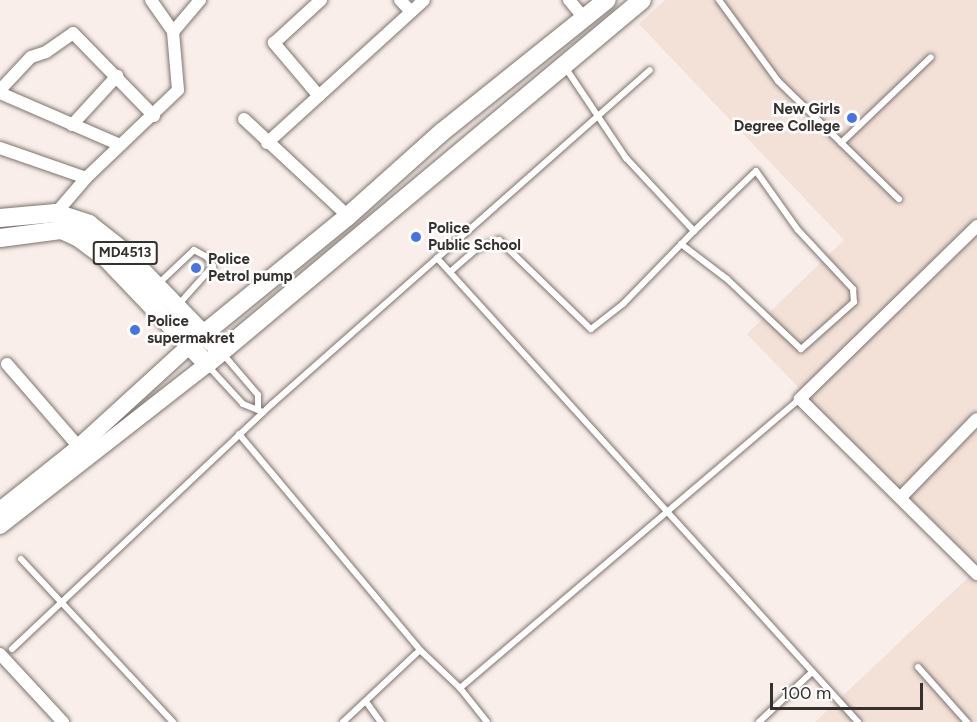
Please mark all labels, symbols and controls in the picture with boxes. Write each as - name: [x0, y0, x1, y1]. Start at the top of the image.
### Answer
- place label: New Girls Degree College: [734, 100, 840, 135]
- marker: New Girls Degree College: [845, 111, 859, 125]
- place label: Police Public School: [428, 219, 521, 254]
- marker: Police Public School: [409, 230, 423, 244]
- road number: MD4513: [92, 242, 158, 264]
- place label: Police Petrol pump: [208, 250, 293, 285]
- marker: Police Petrol pump: [189, 261, 203, 275]
- place label: Police supermakret: [147, 312, 235, 347]
- marker: Police supermakret: [128, 323, 142, 337]
- scale bar: [773, 671, 926, 709]
- text: 100 m: [781, 682, 831, 704]

